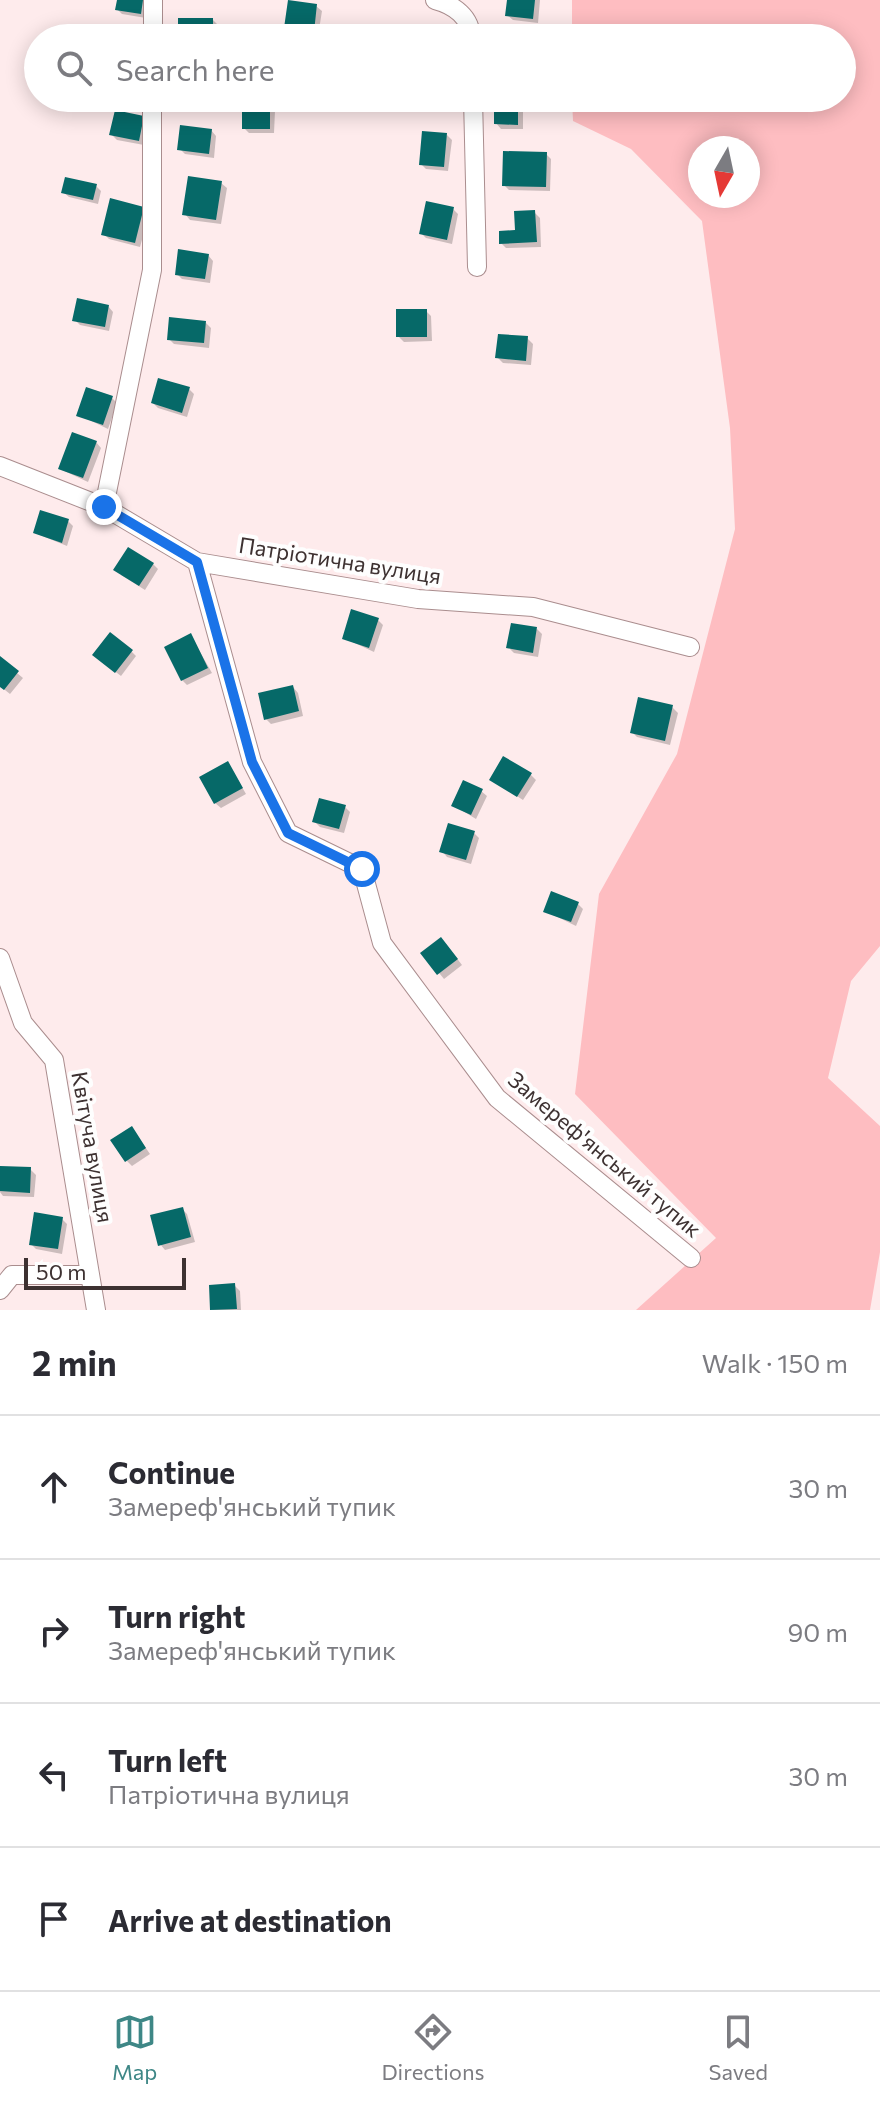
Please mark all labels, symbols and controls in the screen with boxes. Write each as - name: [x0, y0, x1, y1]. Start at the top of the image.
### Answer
- search box: [24, 24, 856, 112]
- icon: search: [52, 46, 96, 90]
- text: Search here: [116, 50, 275, 87]
- north arrow: [688, 136, 760, 208]
- route end: [86, 489, 122, 525]
- street label: Патріотична вулиця: [237, 531, 443, 589]
- route start: [344, 851, 380, 887]
- street label: Замереф'янський тупик: [503, 1065, 707, 1243]
- street label: Квітуча вулиця: [66, 1069, 120, 1225]
- scale bar: [24, 1254, 186, 1290]
- text: 50 m: [36, 1258, 86, 1285]
- text: 2 min: [32, 1341, 117, 1383]
- text: Walk · 150 m: [702, 1347, 848, 1378]
- text: Continue: [108, 1453, 235, 1490]
- icon: ahead: [32, 1465, 76, 1509]
- text: 30 m: [789, 1472, 848, 1503]
- text: Замереф'янський тупик: [108, 1490, 396, 1521]
- text: Turn right: [108, 1597, 245, 1634]
- icon: right: [32, 1609, 76, 1653]
- text: 90 m: [788, 1616, 848, 1647]
- text: Замереф'янський тупик: [108, 1634, 396, 1665]
- text: Turn left: [108, 1741, 227, 1778]
- icon: left: [32, 1753, 76, 1797]
- text: 30 m: [789, 1760, 848, 1791]
- text: Патріотична вулиця: [108, 1778, 350, 1809]
- icon: arrive: [32, 1897, 76, 1941]
- text: Arrive at destination: [108, 1901, 392, 1938]
- tab: Map: [112, 2010, 157, 2085]
- tab: Directions: [381, 2010, 485, 2085]
- tab: Saved: [709, 2010, 768, 2085]

